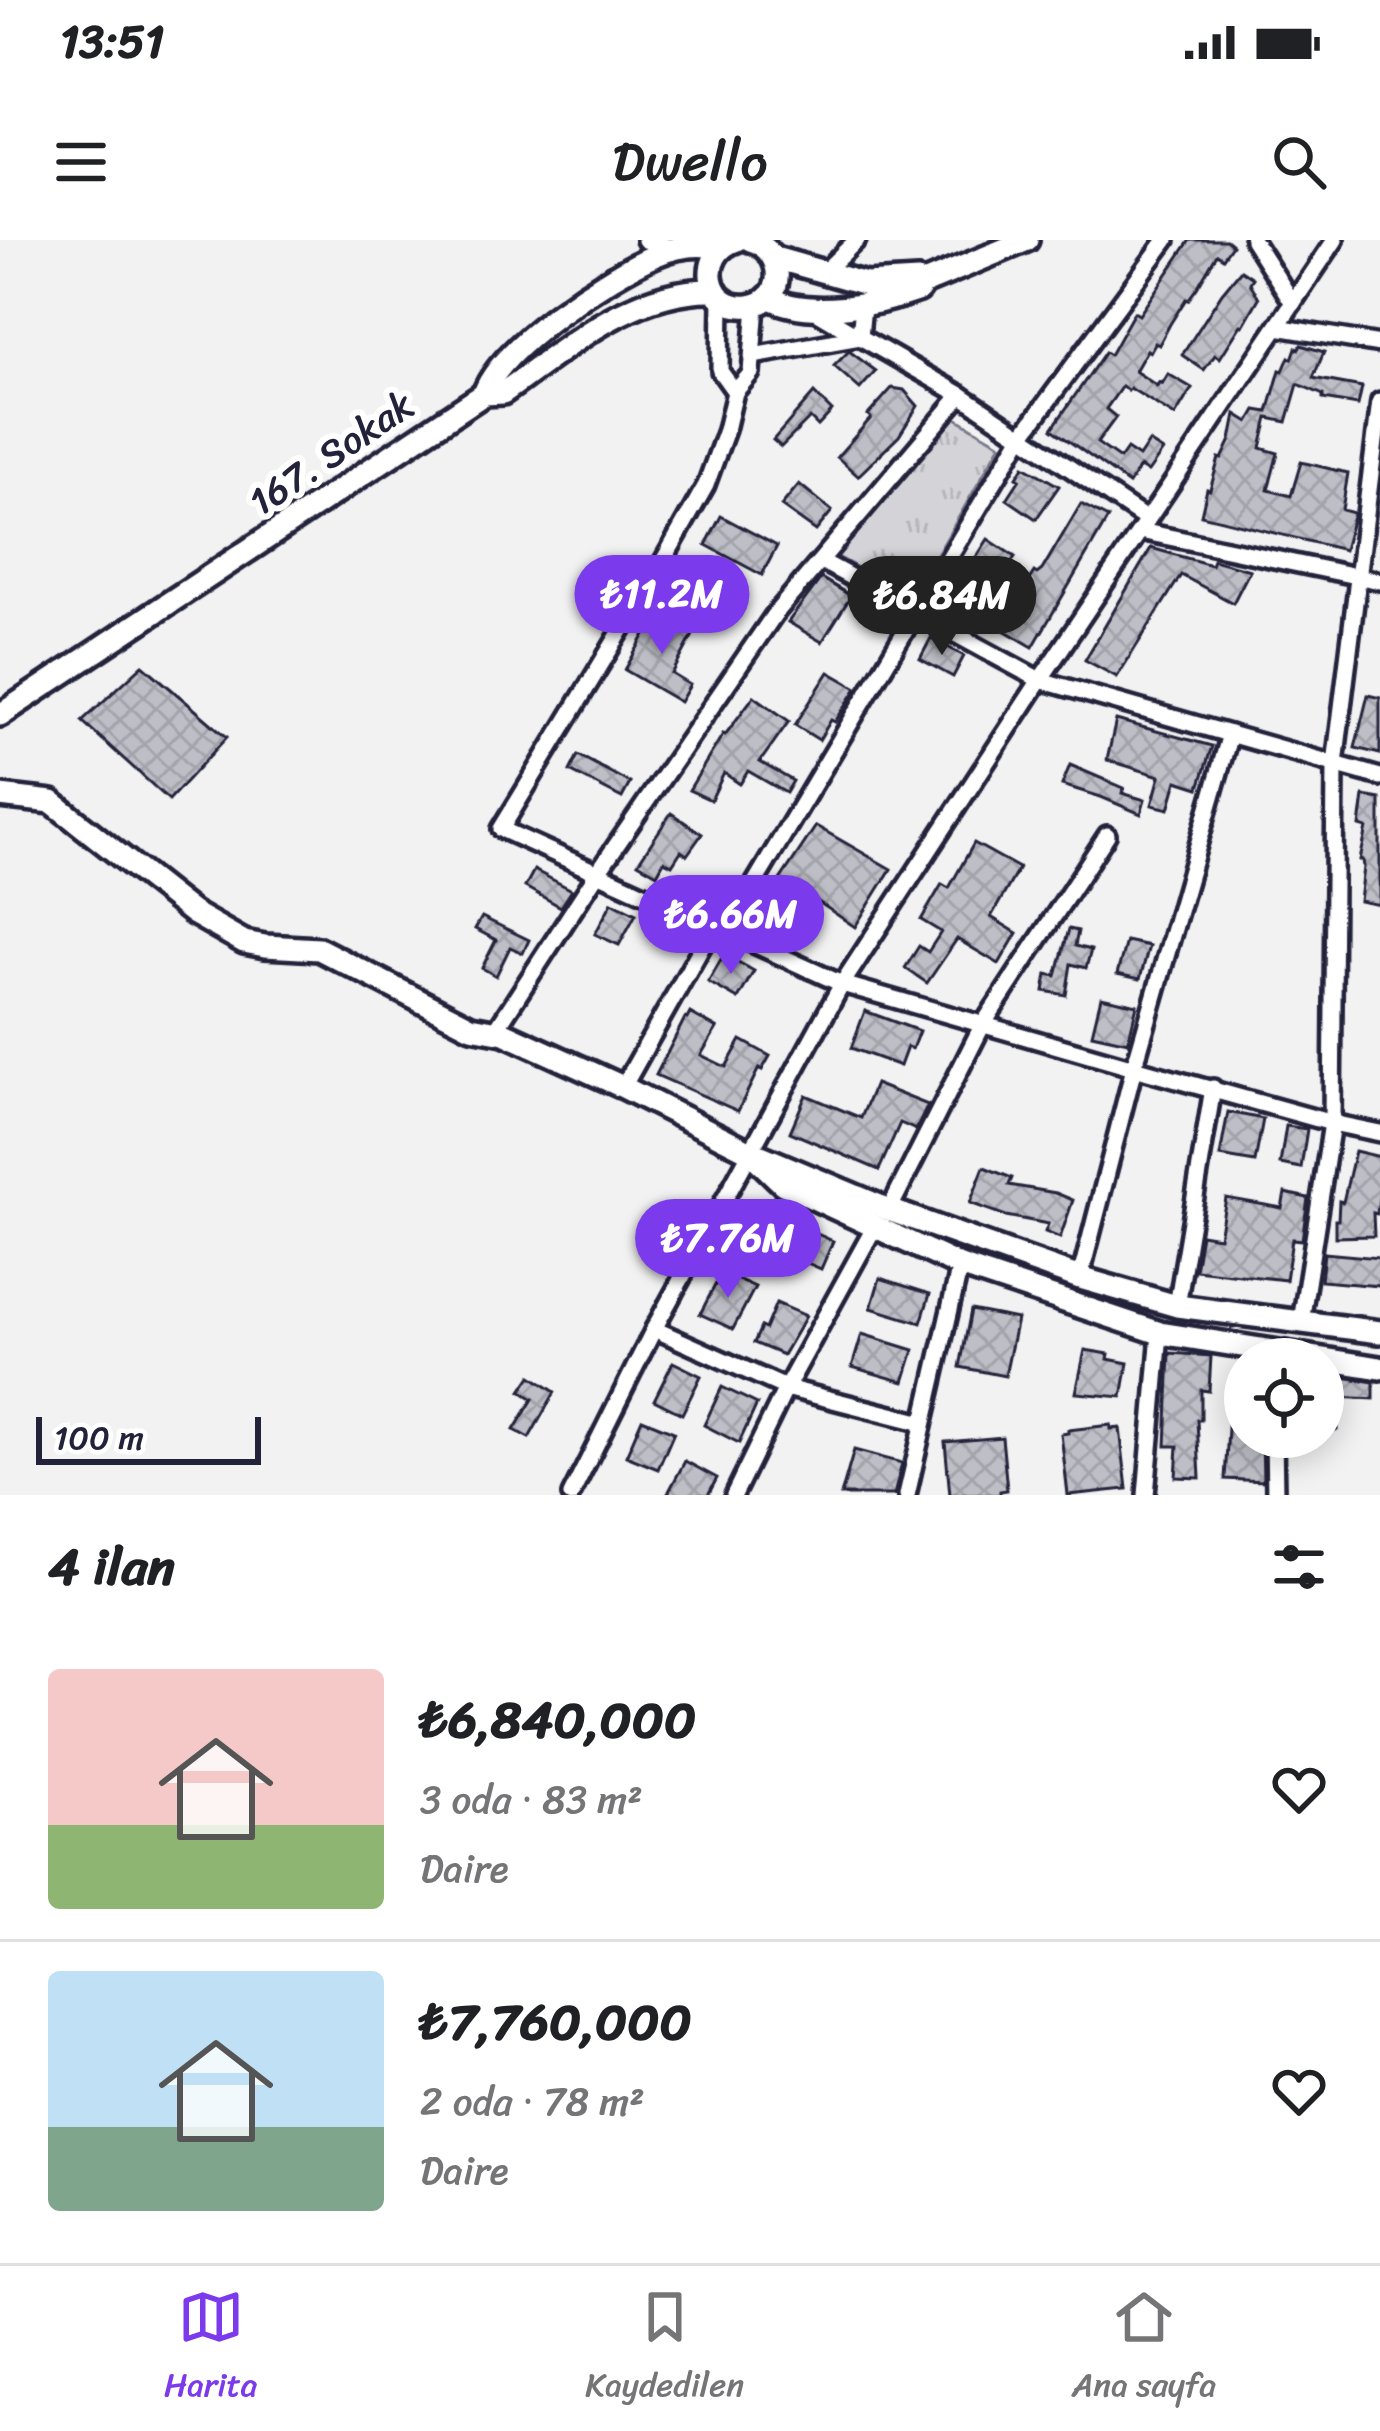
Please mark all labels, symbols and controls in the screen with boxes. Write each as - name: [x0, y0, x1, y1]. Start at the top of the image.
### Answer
- text: 13:51: [60, 2, 164, 82]
- text: Dwello: [612, 114, 768, 210]
- icon: menu: [48, 129, 114, 195]
- icon: search: [1266, 129, 1332, 195]
- street label: 167. Sokak: [234, 372, 429, 534]
- pin: ₺11.2M: [564, 555, 760, 657]
- pin: ₺6.84M: [844, 556, 1040, 658]
- text: ₺11.2M: [601, 559, 723, 628]
- text: ₺6.84M: [874, 560, 1010, 629]
- pin: ₺6.66M: [633, 875, 829, 977]
- text: ₺6.66M: [665, 879, 797, 948]
- pin: ₺7.76M: [630, 1199, 826, 1301]
- text: ₺7.76M: [662, 1203, 794, 1272]
- map controls: [1224, 1338, 1344, 1458]
- button: locate: [1224, 1338, 1344, 1458]
- text: 100 m: [54, 1409, 144, 1467]
- scale bar: [36, 1411, 261, 1464]
- text: 4 ilan: [48, 1522, 175, 1612]
- icon: filters: [1266, 1534, 1332, 1600]
- text: ₺6,840,000: [420, 1675, 696, 1765]
- icon: home: [144, 1717, 288, 1861]
- icon: heart: [1266, 1756, 1332, 1822]
- text: 3 oda · 83 m²: [420, 1765, 643, 1834]
- text: Daire: [420, 1834, 508, 1903]
- text: ₺7,760,000: [420, 1977, 692, 2067]
- icon: home: [144, 2019, 288, 2163]
- icon: heart: [1266, 2058, 1332, 2124]
- text: 2 oda · 78 m²: [420, 2067, 645, 2136]
- text: Daire: [420, 2136, 508, 2205]
- tab: Harita: [164, 2284, 257, 2414]
- tab: Kaydedilen: [585, 2284, 744, 2414]
- tab: Ana sayfa: [1072, 2284, 1216, 2414]

